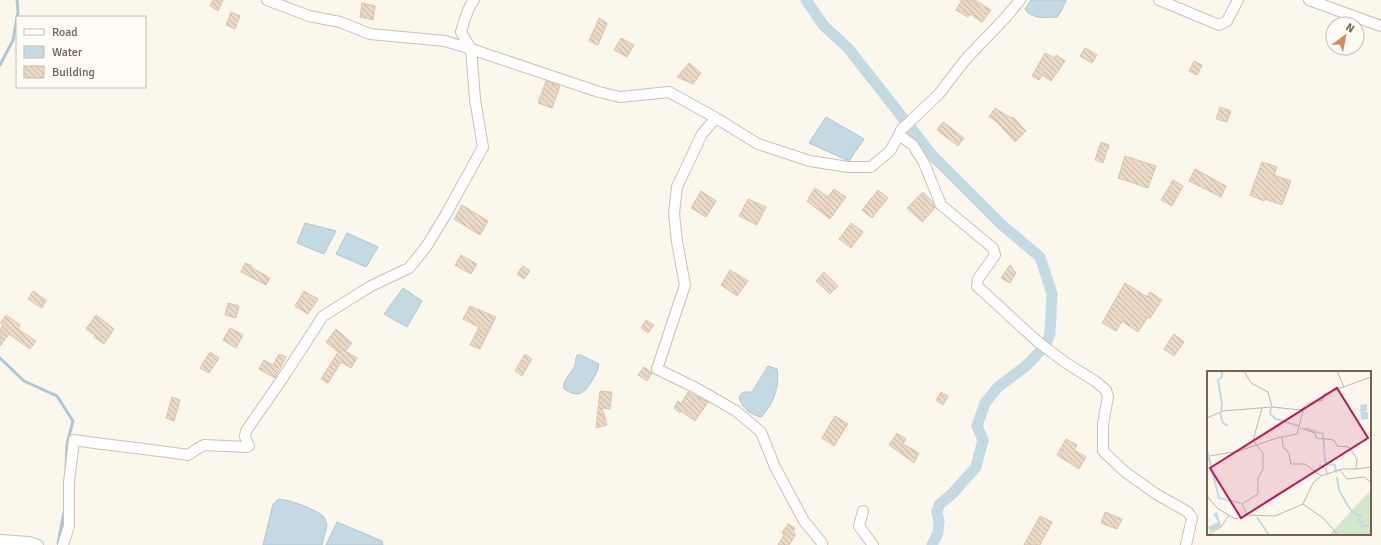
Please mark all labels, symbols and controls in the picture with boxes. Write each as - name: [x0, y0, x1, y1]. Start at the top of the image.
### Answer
- legend: [16, 16, 146, 88]
- north arrow: [1325, 16, 1365, 56]
- text: N: [1343, 20, 1357, 35]
- text: Road: [52, 25, 78, 40]
- text: Water: [52, 45, 83, 60]
- text: Building: [52, 65, 95, 80]
- inset map: [1207, 371, 1371, 535]

